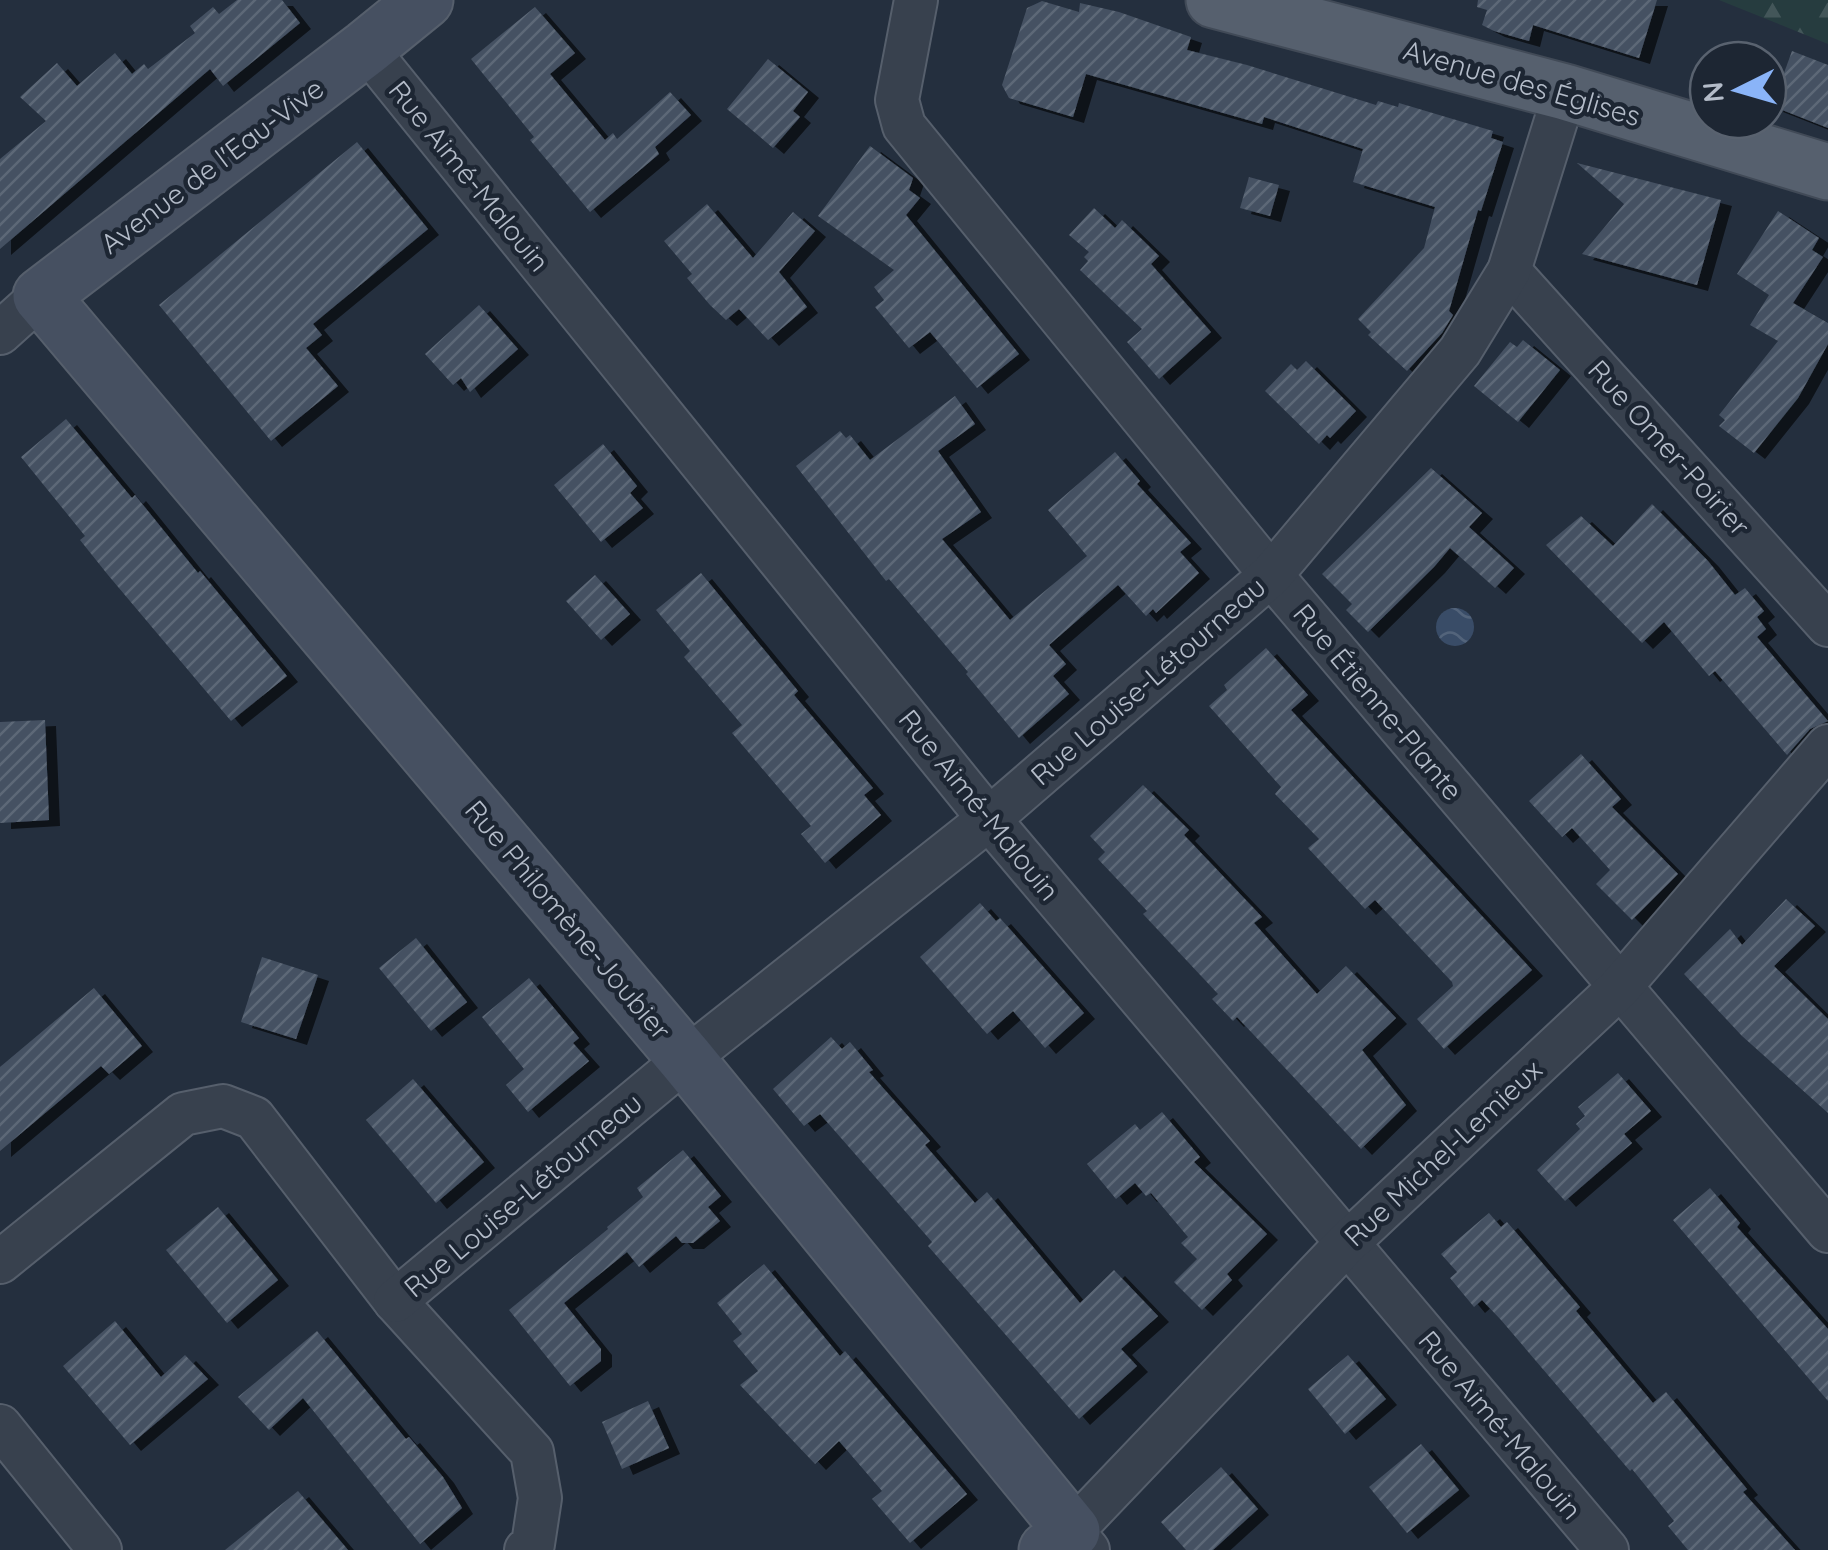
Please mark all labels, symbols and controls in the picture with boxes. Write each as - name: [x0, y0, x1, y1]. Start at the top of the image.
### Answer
- street label: Avenue des Églises: [1400, 32, 1645, 133]
- north arrow: [1688, 40, 1788, 140]
- street label: Avenue de l'Eau-Vive: [93, 70, 330, 261]
- street label: Rue Aimé-Malouin: [382, 73, 557, 278]
- text: N: [1694, 80, 1731, 104]
- street label: Rue Omer-Poirier: [1581, 352, 1758, 543]
- street label: Rue Louise-Létourneau: [1023, 569, 1272, 792]
- street label: Rue Étienne-Plante: [1286, 596, 1471, 807]
- street label: Rue Aimé-Malouin: [892, 702, 1067, 907]
- street label: Rue Philomène-Joubier: [458, 793, 679, 1047]
- street label: Rue Michel-Lemieux: [1336, 1052, 1549, 1253]
- street label: Rue Louise-Létourneau: [397, 1085, 649, 1304]
- street label: Rue Aimé-Malouin: [1411, 1323, 1590, 1526]

